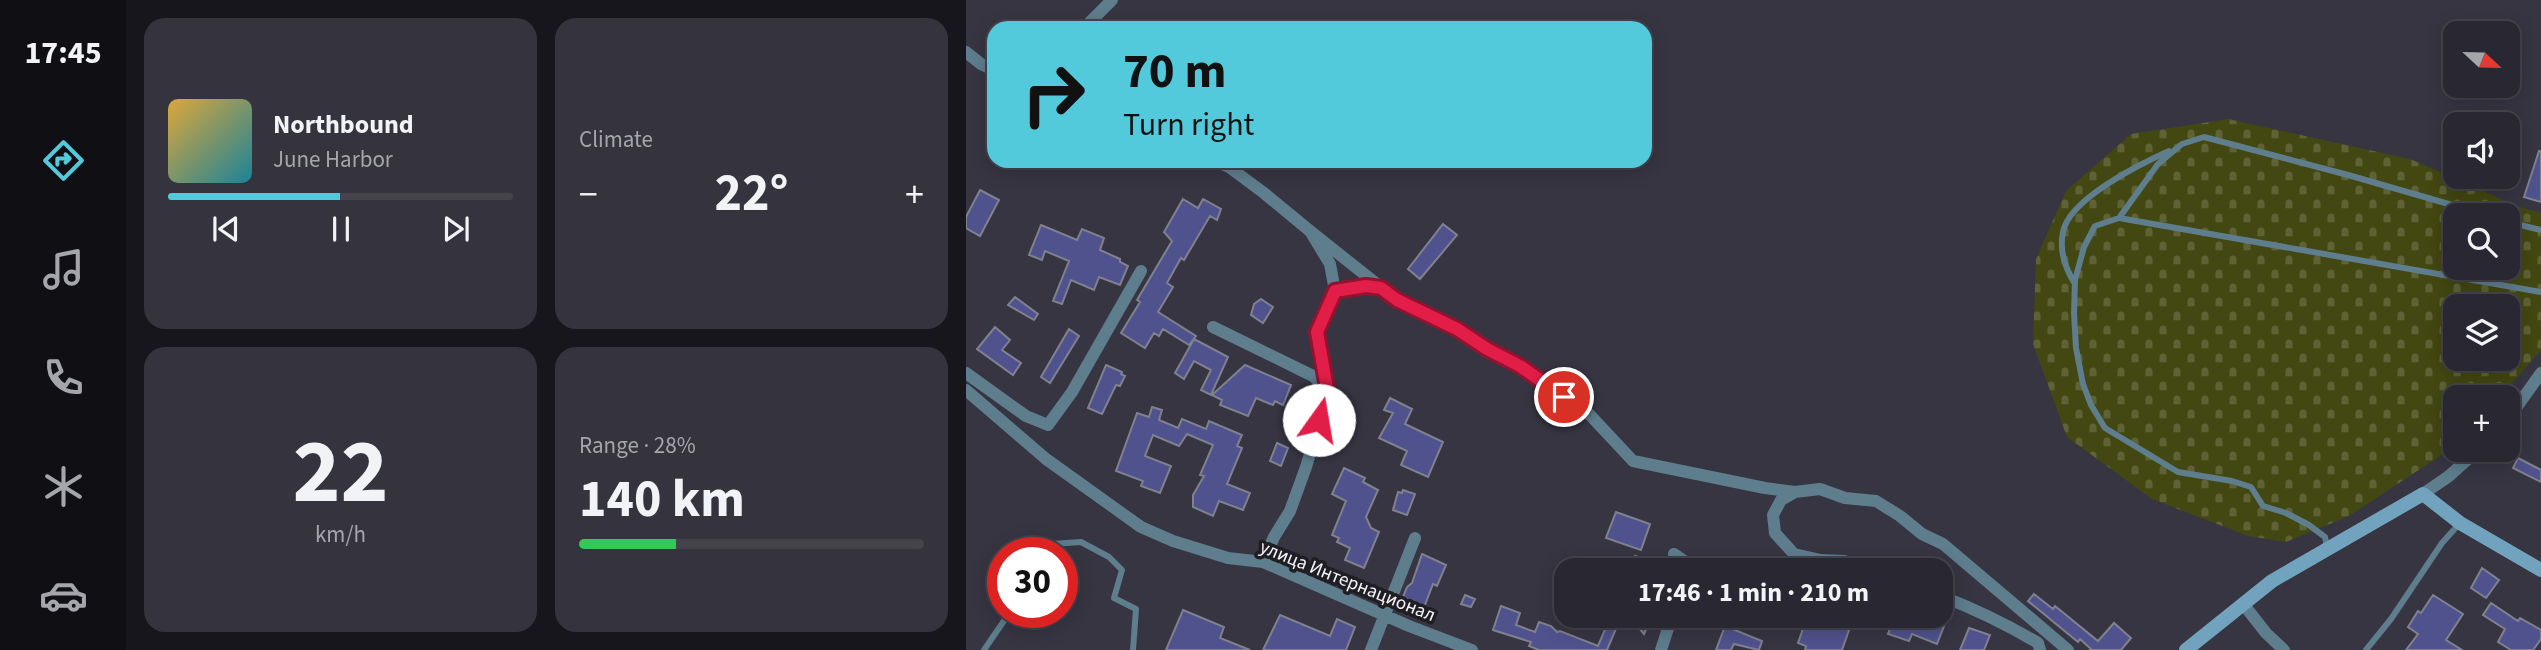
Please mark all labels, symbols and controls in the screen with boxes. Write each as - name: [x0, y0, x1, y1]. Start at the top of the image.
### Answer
- north arrow: [2443, 21, 2520, 98]
- map controls: [2443, 21, 2520, 462]
- text: 17:45: [24, 30, 102, 76]
- text: 70 m: [1123, 37, 1227, 107]
- icon: right: [1008, 49, 1099, 140]
- text: Turn right: [1123, 102, 1254, 148]
- text: Northbound: [273, 106, 414, 143]
- button: sound: [2443, 112, 2520, 189]
- text: Climate: [579, 123, 653, 156]
- icon: directions: [39, 136, 88, 185]
- text: June Harbor: [273, 143, 393, 176]
- text: 22°: [715, 157, 788, 231]
- text: −: [579, 168, 598, 222]
- text: +: [905, 168, 924, 222]
- button: search: [2443, 203, 2520, 280]
- icon: previous: [207, 210, 245, 248]
- icon: pause: [322, 210, 360, 248]
- icon: next: [437, 210, 475, 248]
- icon: music: [39, 245, 88, 294]
- button: layers: [2443, 294, 2520, 371]
- icon: phone: [39, 353, 88, 402]
- pin: [1534, 367, 1594, 427]
- icon: arrive: [1545, 378, 1583, 416]
- position arrow: [1282, 383, 1356, 457]
- button: +: [2443, 385, 2520, 462]
- text: 22: [292, 408, 389, 537]
- text: Range · 28%: [579, 429, 696, 462]
- icon: climate: [39, 462, 88, 511]
- text: 140 km: [579, 463, 745, 537]
- text: km/h: [315, 518, 366, 551]
- street label: улица Интернационал: [1255, 534, 1439, 629]
- speed limit sign: 30: [987, 537, 1078, 628]
- icon: car: [39, 571, 88, 620]
- text: 17:46 · 1 min · 210 m: [1638, 574, 1869, 611]

